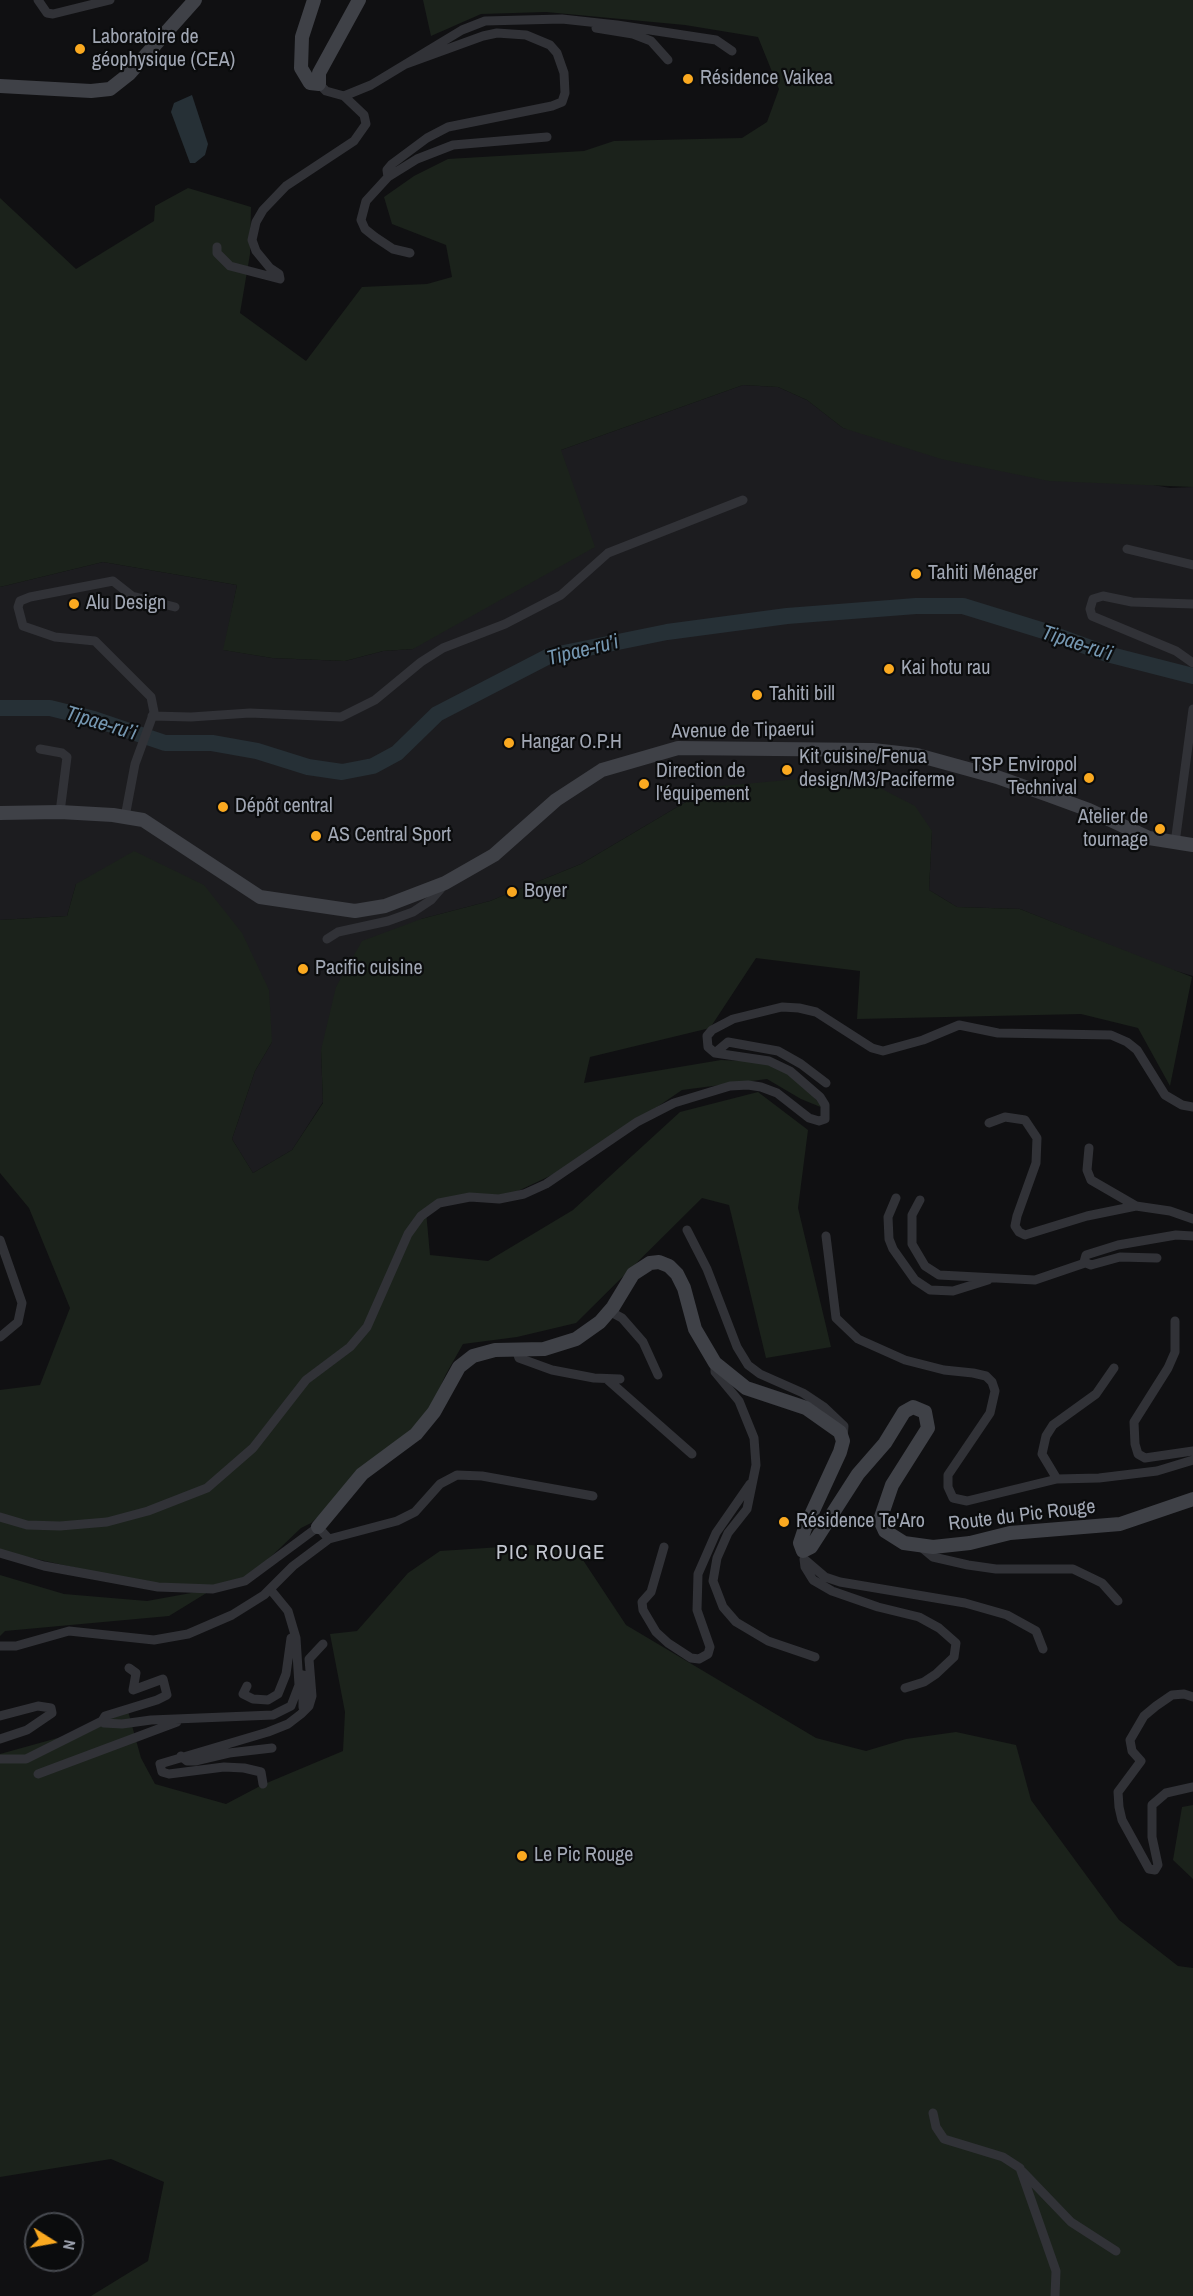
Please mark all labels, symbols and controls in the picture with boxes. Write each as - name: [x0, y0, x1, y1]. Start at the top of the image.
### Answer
- place label: Laboratoire de géophysique (CEA): [92, 26, 235, 73]
- marker: Laboratoire de géophysique (CEA): [73, 42, 87, 56]
- place label: Résidence Vaikea: [700, 67, 833, 91]
- marker: Résidence Vaikea: [681, 72, 695, 86]
- place label: Tahiti Ménager: [928, 562, 1038, 586]
- marker: Tahiti Ménager: [909, 567, 923, 581]
- place label: Alu Design: [86, 592, 166, 616]
- marker: Alu Design: [67, 597, 81, 611]
- water label: Tipae-ru’i: [1038, 621, 1116, 667]
- water label: Tipae-ru’i: [545, 630, 621, 672]
- place label: Kai hotu rau: [901, 657, 990, 681]
- marker: Kai hotu rau: [882, 662, 896, 676]
- place label: Tahiti bill: [769, 683, 835, 707]
- marker: Tahiti bill: [750, 688, 764, 702]
- water label: Tipae-ru’i: [62, 701, 140, 747]
- street label: Avenue de Tipaerui: [671, 718, 815, 744]
- place label: Hangar O.P.H: [521, 731, 622, 755]
- marker: Hangar O.P.H: [502, 736, 516, 750]
- place label: Kit cuisine/Fenua design/M3/Paciferme: [799, 746, 955, 793]
- place label: TSP Enviropol Technival: [971, 754, 1077, 801]
- place label: Direction de l'équipement: [656, 760, 749, 807]
- marker: Kit cuisine/Fenua design/M3/Paciferme: [780, 763, 794, 777]
- marker: TSP Enviropol Technival: [1082, 771, 1096, 785]
- marker: Direction de l'équipement: [637, 777, 651, 791]
- place label: Dépôt central: [235, 795, 333, 819]
- marker: Dépôt central: [216, 800, 230, 814]
- place label: Atelier de tournage: [1078, 806, 1148, 853]
- marker: Atelier de tournage: [1153, 822, 1167, 836]
- place label: AS Central Sport: [328, 824, 451, 848]
- marker: AS Central Sport: [309, 829, 323, 843]
- place label: Boyer: [524, 880, 567, 904]
- marker: Boyer: [505, 885, 519, 899]
- place label: Pacific cuisine: [315, 957, 423, 981]
- marker: Pacific cuisine: [296, 962, 310, 976]
- street label: Route du Pic Rouge: [947, 1495, 1097, 1537]
- place label: Résidence Te'Aro: [796, 1510, 925, 1534]
- marker: Résidence Te'Aro: [777, 1515, 791, 1529]
- district label: PIC ROUGE: [496, 1540, 606, 1566]
- place label: Le Pic Rouge: [534, 1844, 633, 1868]
- marker: Le Pic Rouge: [515, 1849, 529, 1863]
- north arrow: [24, 2212, 84, 2272]
- text: N: [58, 2238, 81, 2252]

